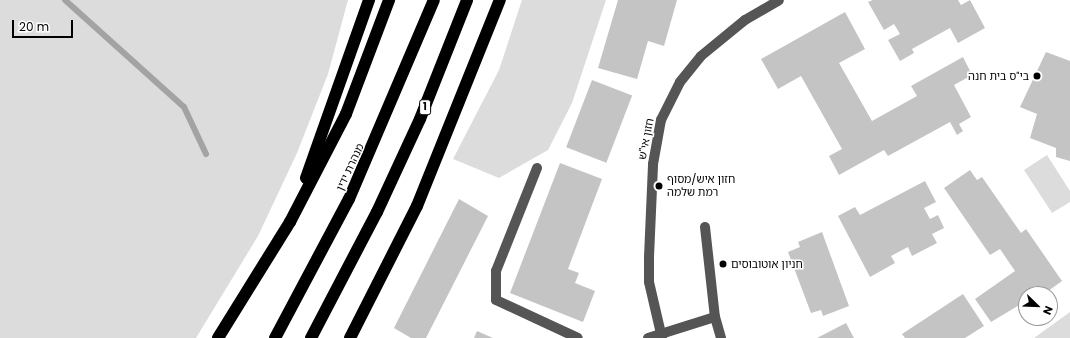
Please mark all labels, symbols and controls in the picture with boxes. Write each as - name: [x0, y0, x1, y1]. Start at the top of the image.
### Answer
- scale bar: [14, 12, 75, 38]
- text: 20 m: [19, 18, 49, 35]
- place label: בי"ס בית חנה: [968, 69, 1029, 83]
- marker: בי"ס בית חנה: [1032, 71, 1042, 81]
- road number: 1: [419, 99, 431, 115]
- street label: חזון אי"ש: [636, 117, 656, 161]
- street label: מנהרת ידין: [333, 141, 367, 193]
- place label: חזון איש/מסוף רמת שלמה: [667, 173, 735, 199]
- marker: חזון איש/מסוף רמת שלמה: [654, 181, 664, 191]
- place label: חניון אוטובוסים: [731, 257, 803, 271]
- marker: חניון אוטובוסים: [718, 259, 728, 269]
- north arrow: [1018, 286, 1058, 326]
- text: N: [1039, 303, 1057, 317]

